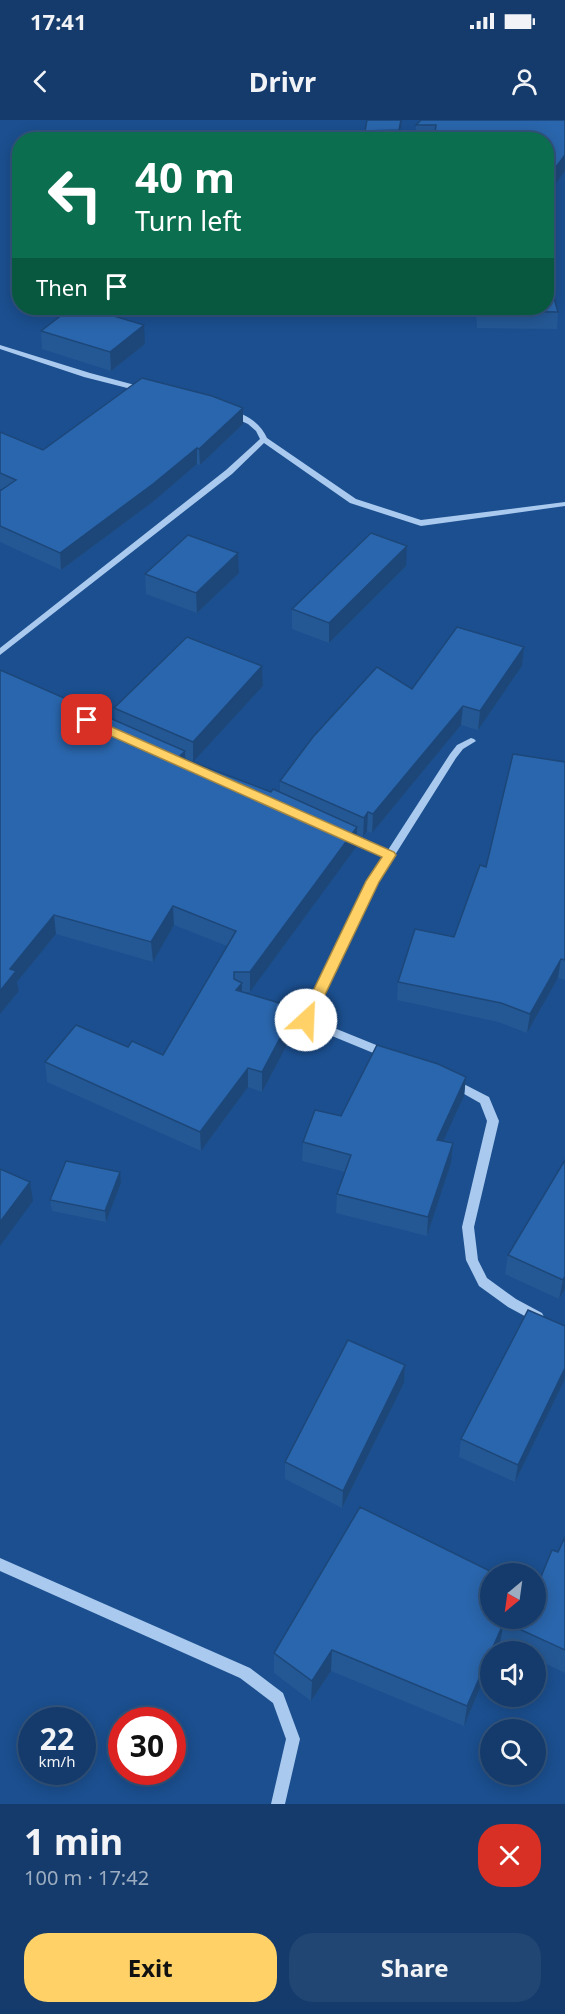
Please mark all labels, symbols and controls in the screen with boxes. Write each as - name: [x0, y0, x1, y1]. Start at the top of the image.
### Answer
- text: 17:41: [30, 6, 87, 36]
- text: Drivr: [249, 63, 316, 100]
- icon: back: [24, 65, 57, 98]
- icon: person: [508, 65, 541, 98]
- text: 40 m: [135, 148, 235, 205]
- icon: left: [36, 156, 114, 234]
- text: Turn left: [135, 202, 241, 239]
- icon: arrive: [100, 270, 133, 303]
- text: Then: [36, 272, 88, 302]
- pin: [61, 694, 112, 745]
- icon: arrive: [70, 703, 103, 736]
- position arrow: [274, 988, 338, 1052]
- north arrow: [480, 1563, 546, 1629]
- map controls: [480, 1563, 546, 1785]
- button: sound: [480, 1641, 546, 1707]
- speed limit sign: 30: [108, 1707, 186, 1785]
- text: 22: [40, 1718, 74, 1759]
- button: search: [480, 1719, 546, 1785]
- text: km/h: [39, 1751, 75, 1771]
- text: 1 min: [24, 1817, 123, 1866]
- button: close: [478, 1824, 541, 1887]
- text: 100 m · 17:42: [24, 1864, 149, 1891]
- button: Exit: [24, 1933, 277, 2002]
- button: Share: [289, 1933, 541, 2002]

